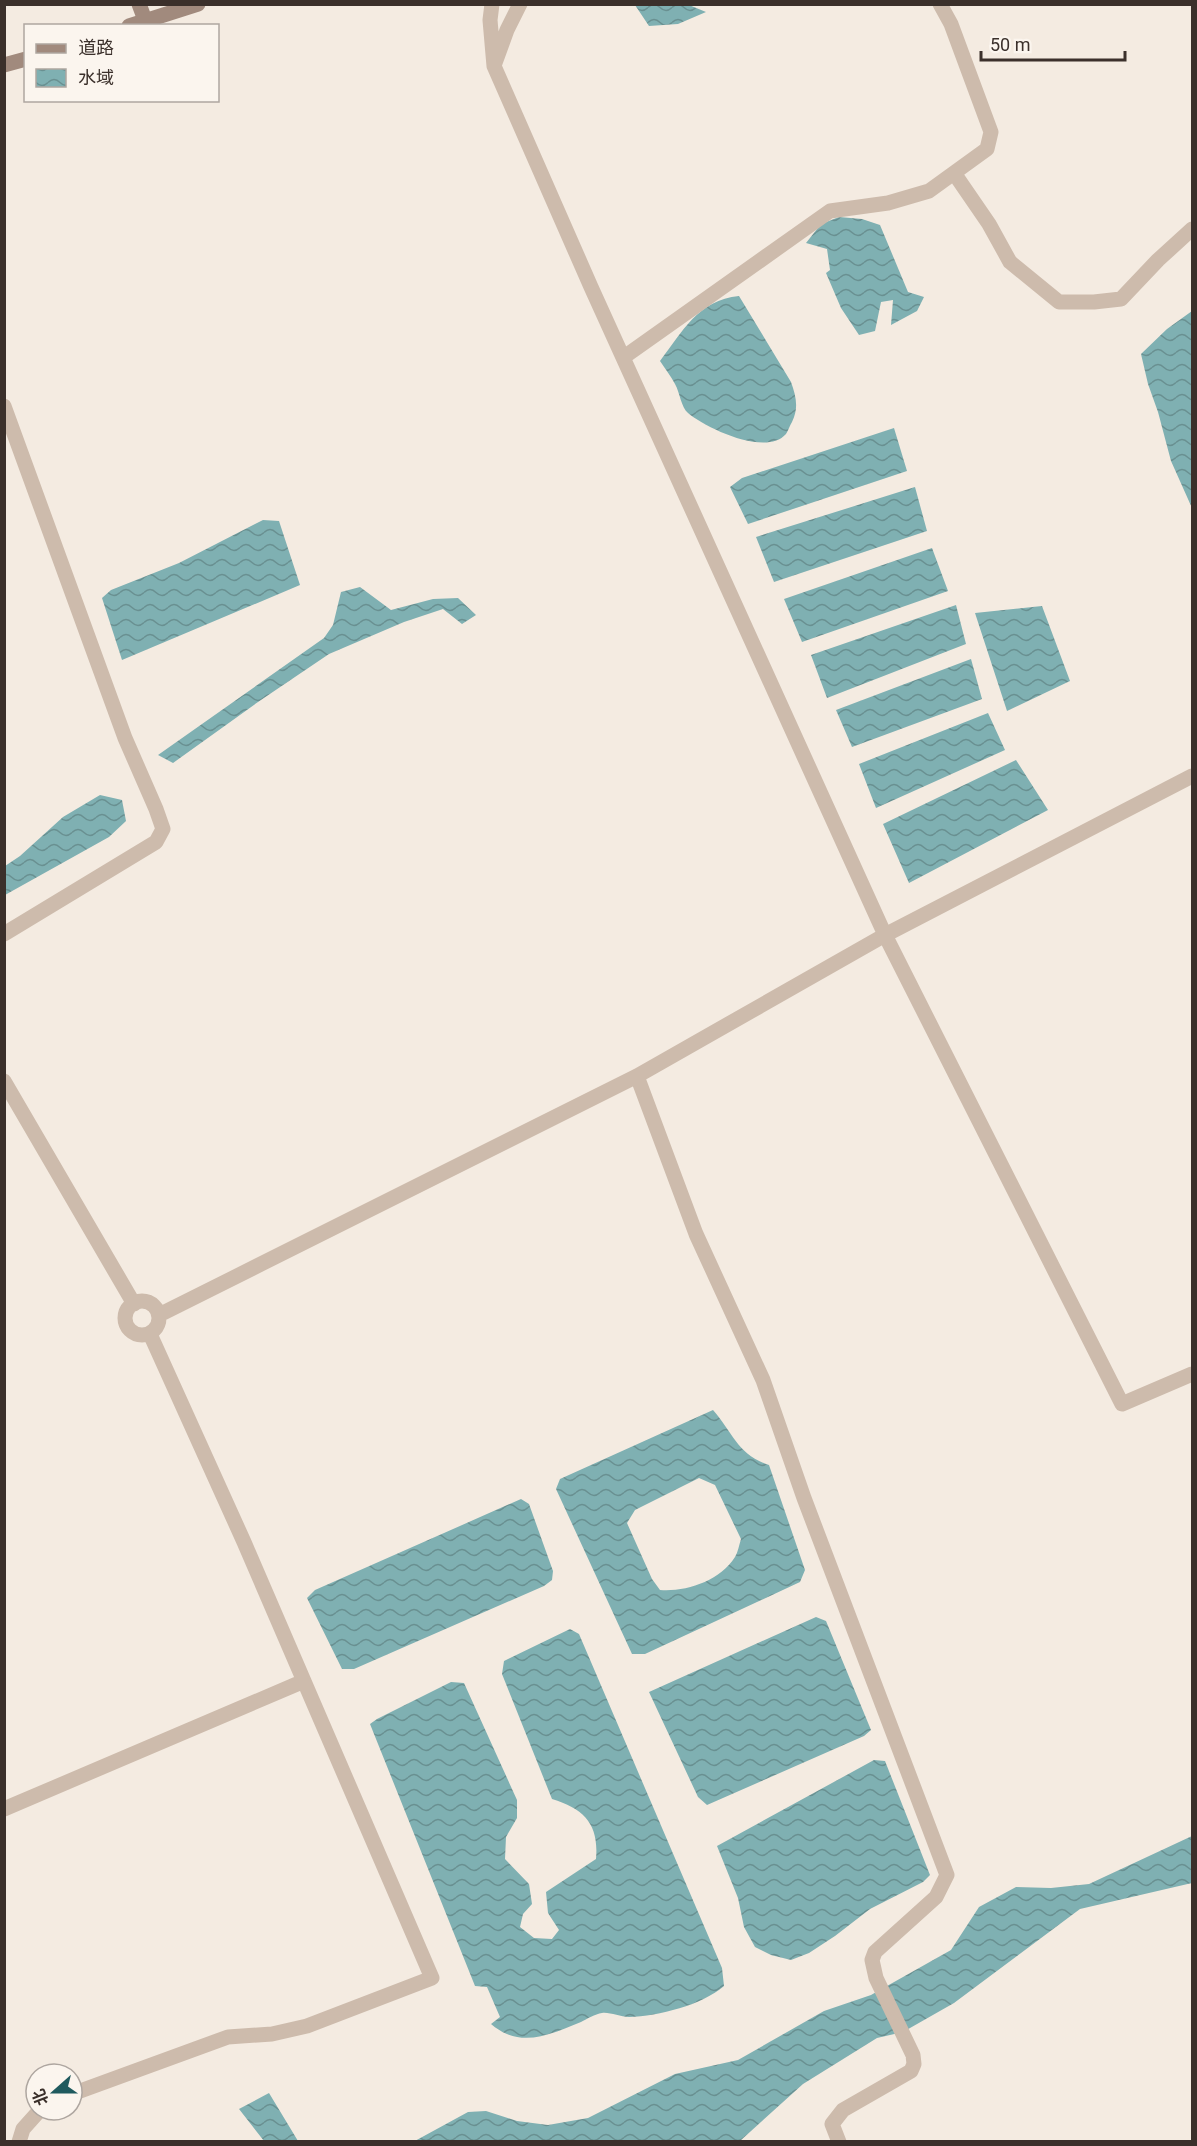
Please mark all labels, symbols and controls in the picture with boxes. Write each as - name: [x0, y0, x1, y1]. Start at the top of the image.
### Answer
- legend: [24, 24, 219, 102]
- scale bar: [981, 24, 1125, 62]
- text: 50 m: [990, 34, 1030, 55]
- text: 道路: [78, 37, 114, 58]
- text: 水域: [78, 67, 114, 88]
- north arrow: [24, 2062, 84, 2122]
- text: 北: [29, 2086, 52, 2108]

